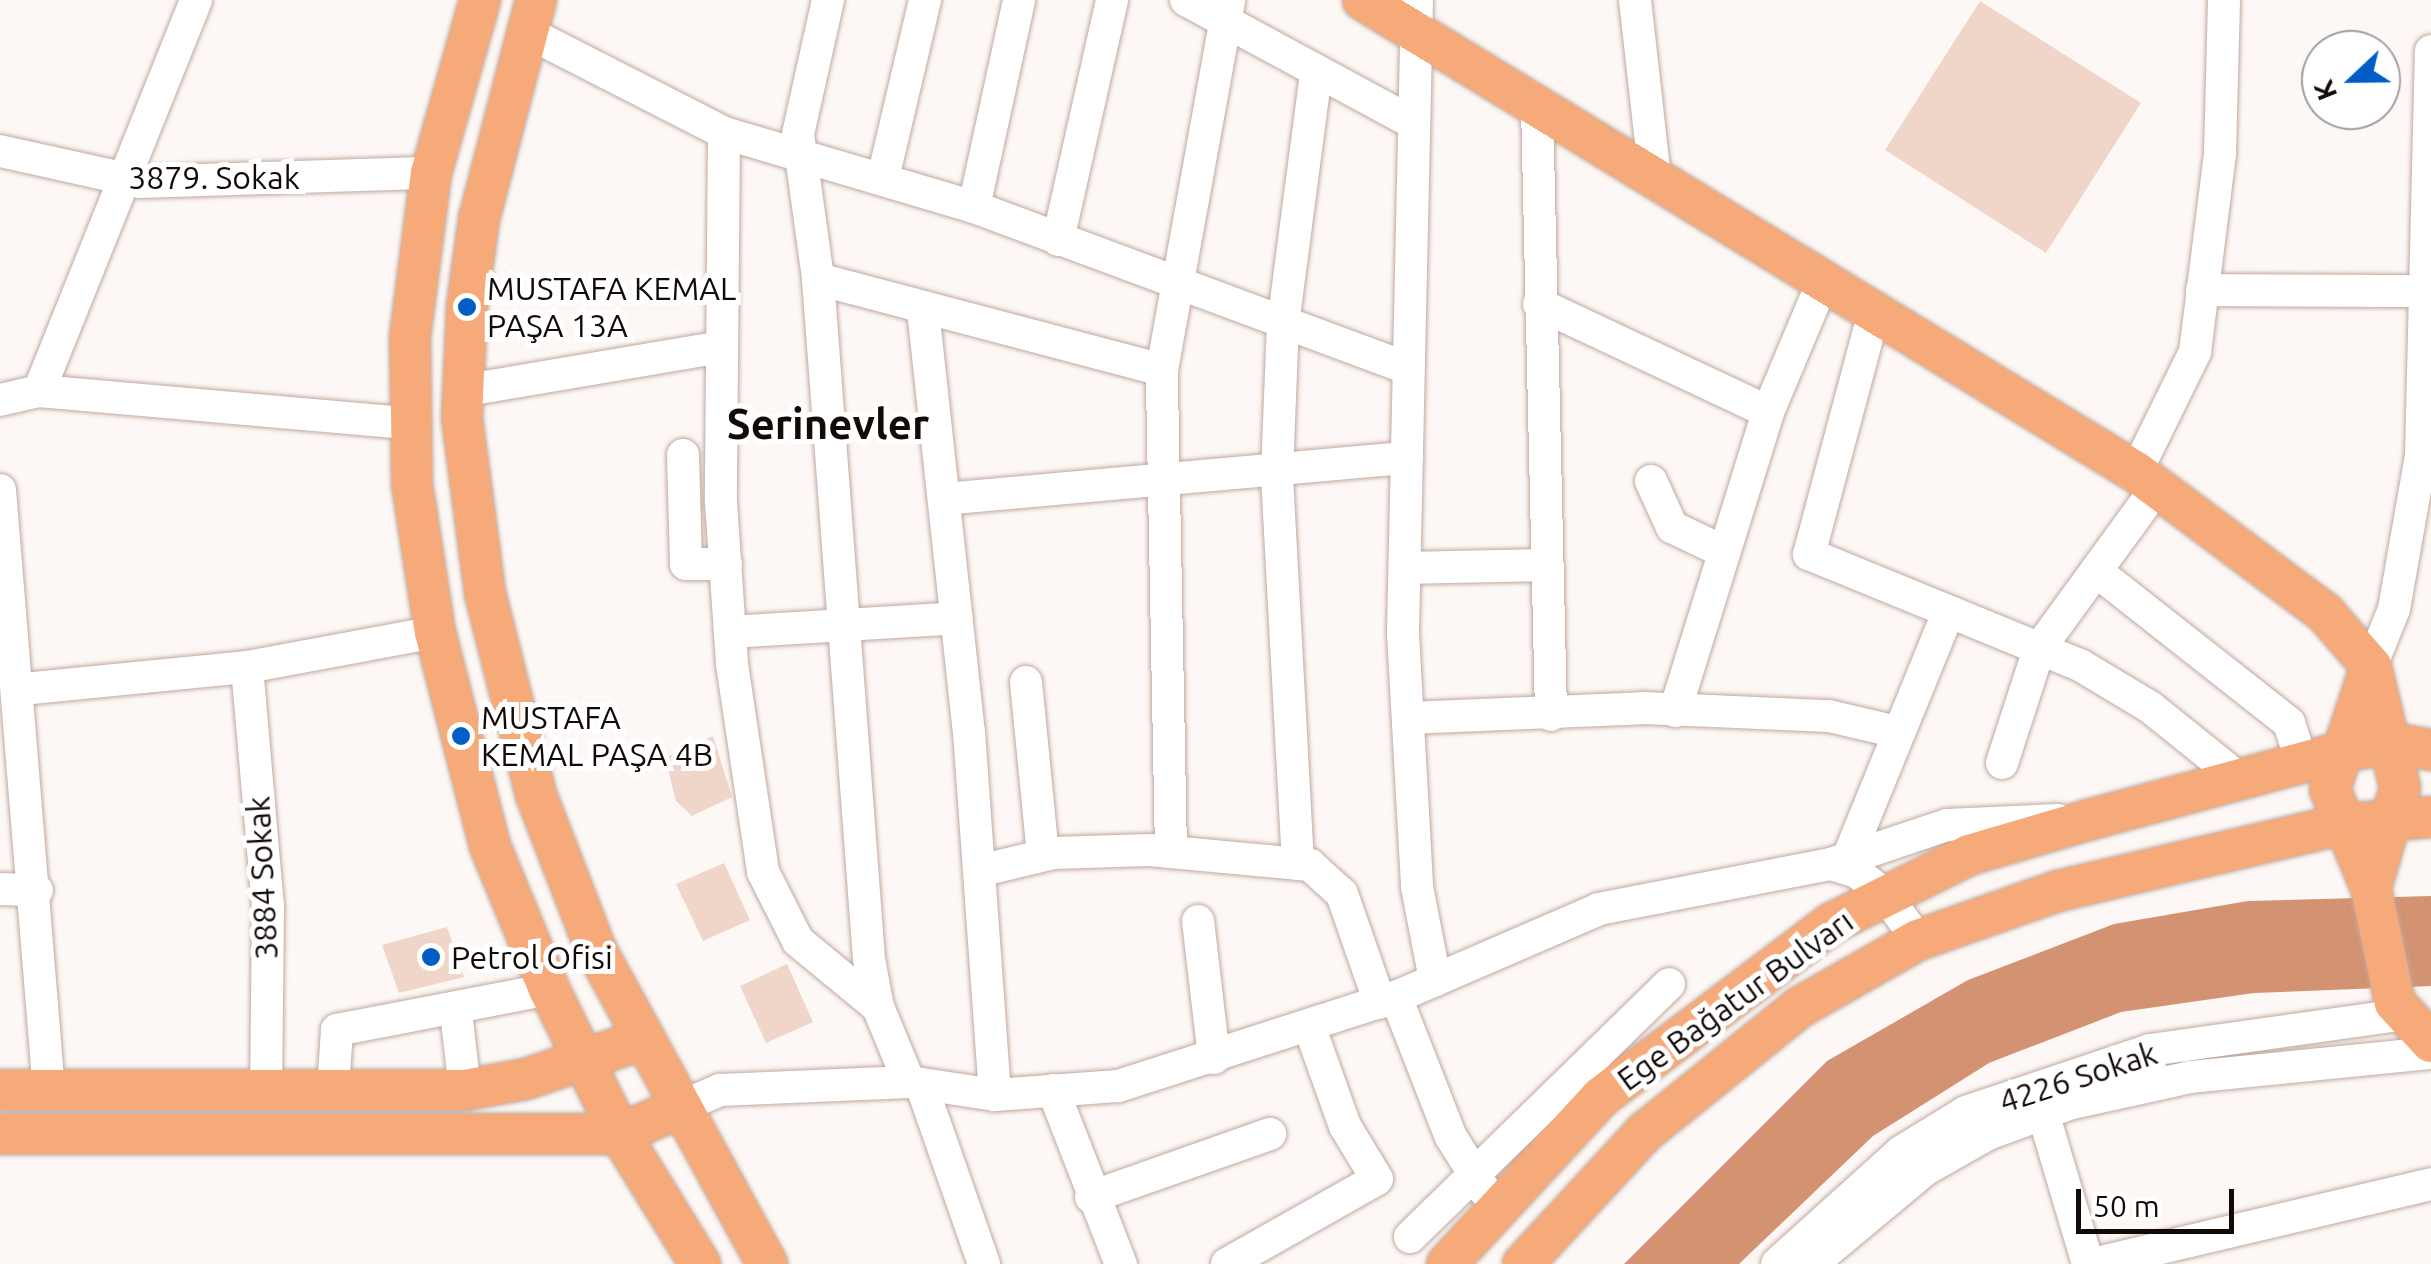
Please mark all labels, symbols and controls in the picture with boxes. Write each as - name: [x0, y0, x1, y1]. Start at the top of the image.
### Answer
- north arrow: [2301, 30, 2401, 130]
- text: K: [2307, 76, 2342, 105]
- street label: 3879. Sokak: [128, 158, 300, 196]
- place label: MUSTAFA KEMAL PAŞA 13A: [487, 270, 736, 345]
- marker: MUSTAFA KEMAL PAŞA 13A: [456, 296, 478, 318]
- district label: Serinevler: [727, 399, 929, 449]
- place label: MUSTAFA KEMAL PAŞA 4B: [481, 699, 713, 774]
- marker: MUSTAFA KEMAL PAŞA 4B: [450, 725, 472, 747]
- street label: 3884 Sokak: [239, 795, 285, 961]
- street label: Ege Bağatur Bulvarı: [1610, 902, 1860, 1098]
- place label: Petrol Ofisi: [451, 938, 613, 976]
- marker: Petrol Ofisi: [420, 946, 442, 968]
- street label: 4226 Sokak: [1994, 1033, 2162, 1121]
- scale bar: [2081, 1169, 2238, 1231]
- text: 50 m: [2093, 1189, 2160, 1223]

